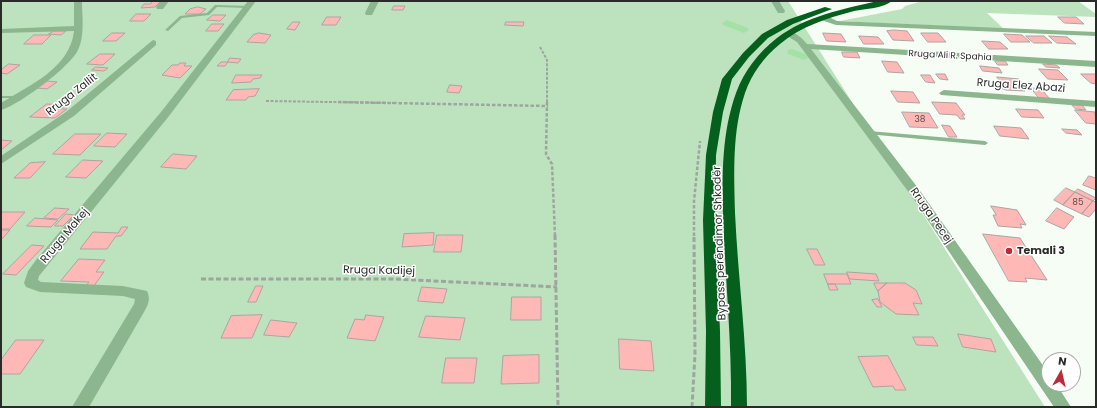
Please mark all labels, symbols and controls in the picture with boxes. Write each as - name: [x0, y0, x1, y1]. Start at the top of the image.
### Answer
- street label: Rruga Ali R. Spahia: [908, 48, 992, 64]
- street label: Rruga Zallit: [44, 71, 100, 119]
- street label: Rruga Elez Abazi: [976, 76, 1066, 96]
- house number: 38: [915, 115, 925, 125]
- street label: Bypass perëndimor Shkodër: [711, 166, 729, 320]
- street label: Rruga Pecej: [907, 186, 955, 246]
- house number: 85: [1072, 198, 1084, 208]
- street label: Rruga Makej: [38, 206, 92, 266]
- place label: Temali 3: [1017, 244, 1065, 258]
- marker: Temali 3: [1004, 246, 1014, 256]
- street label: Rruga Kadijej: [343, 264, 415, 278]
- north arrow: [1041, 352, 1081, 392]
- text: N: [1057, 353, 1068, 370]

